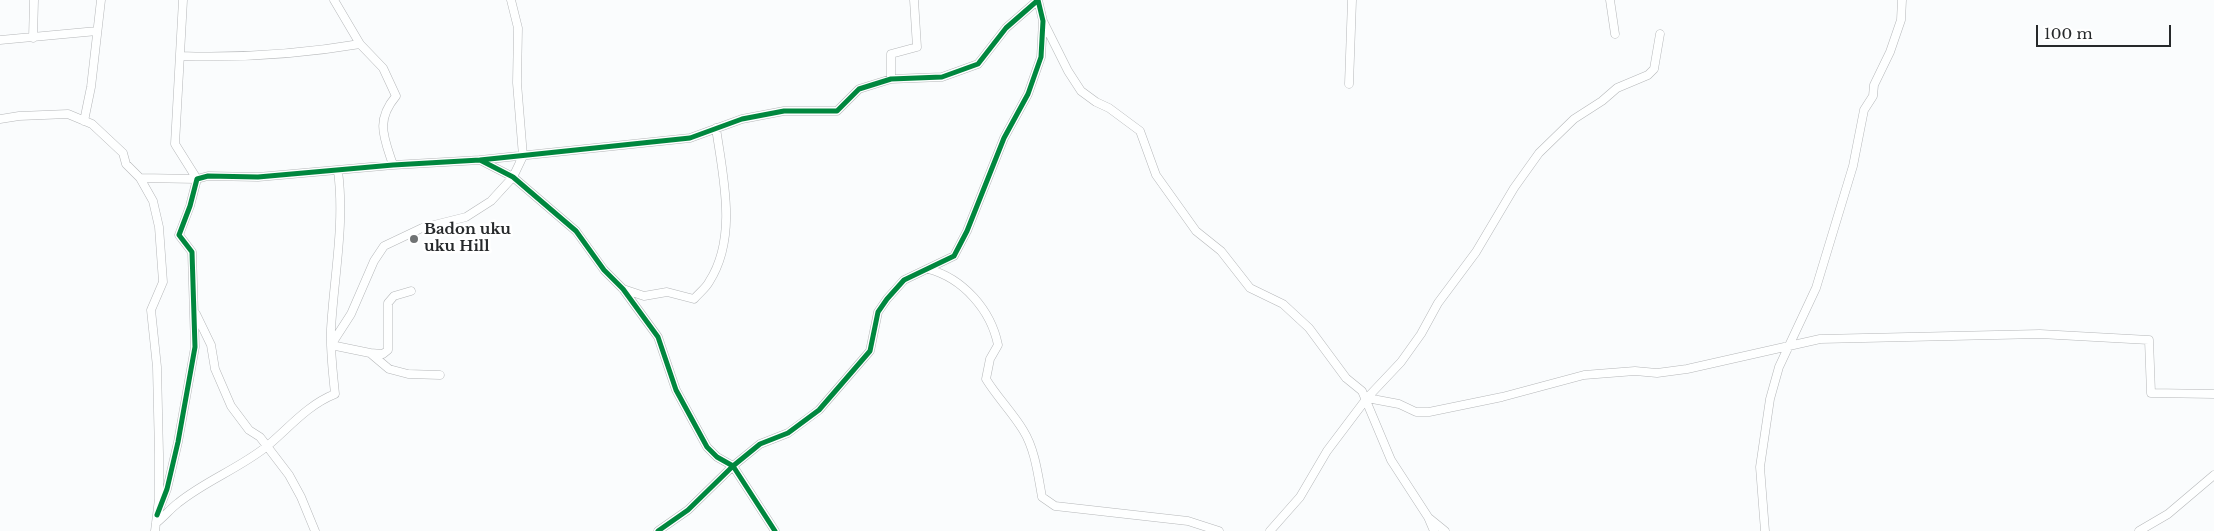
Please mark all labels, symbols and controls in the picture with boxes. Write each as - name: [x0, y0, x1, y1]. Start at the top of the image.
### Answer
- scale bar: [2039, 15, 2174, 47]
- text: 100 m: [2044, 24, 2093, 43]
- place label: Badon uku uku Hill: [424, 221, 511, 256]
- marker: Badon uku uku Hill: [408, 233, 420, 245]

